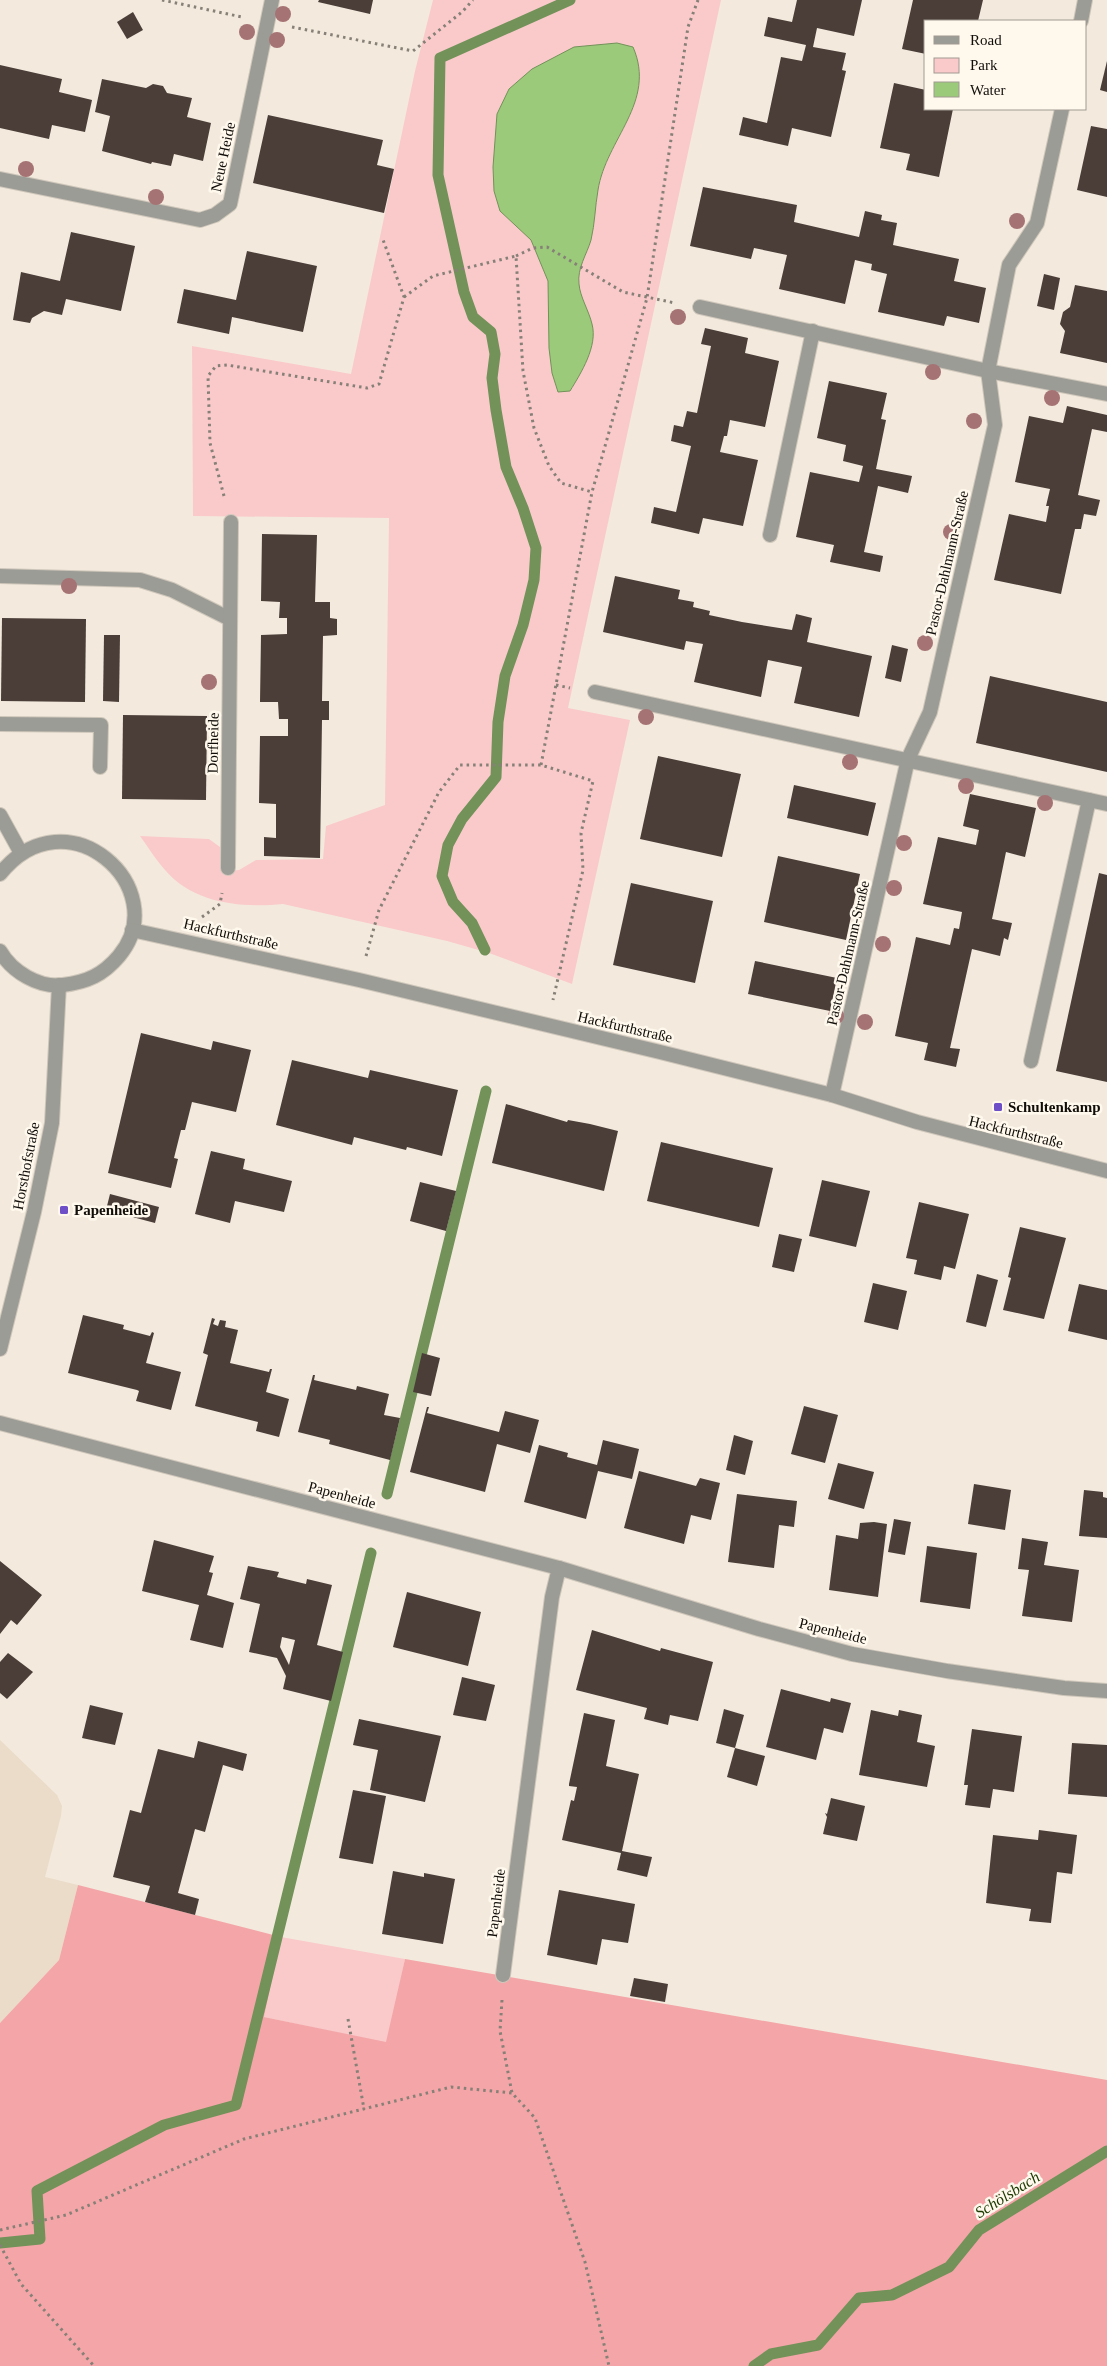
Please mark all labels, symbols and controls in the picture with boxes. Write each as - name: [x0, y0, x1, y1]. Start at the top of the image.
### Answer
- legend: [924, 20, 1087, 110]
- text: Road: [970, 32, 1002, 48]
- text: Park: [970, 57, 998, 73]
- text: Water: [970, 82, 1005, 98]
- street label: Neue Heide: [208, 120, 238, 193]
- street label: Pastor-Dahlmann-Straße: [923, 489, 972, 637]
- street label: Dorfheide: [204, 712, 222, 774]
- street label: Pastor-Dahlmann-Straße: [824, 879, 873, 1027]
- street label: Hackfurthstraße: [182, 915, 280, 953]
- street label: Hackfurthstraße: [576, 1008, 674, 1046]
- place label: Schultenkamp: [1008, 1099, 1101, 1115]
- marker: Schultenkamp: [992, 1101, 1004, 1113]
- street label: Hackfurthstraße: [967, 1113, 1065, 1152]
- street label: Horsthofstraße: [10, 1120, 42, 1211]
- place label: Papenheide: [74, 1202, 149, 1218]
- marker: Papenheide: [58, 1204, 70, 1216]
- street label: Papenheide: [307, 1478, 378, 1512]
- street label: Papenheide: [798, 1615, 869, 1647]
- street label: Papenheide: [484, 1867, 508, 1938]
- water label: Schölsbach: [972, 2168, 1043, 2221]

